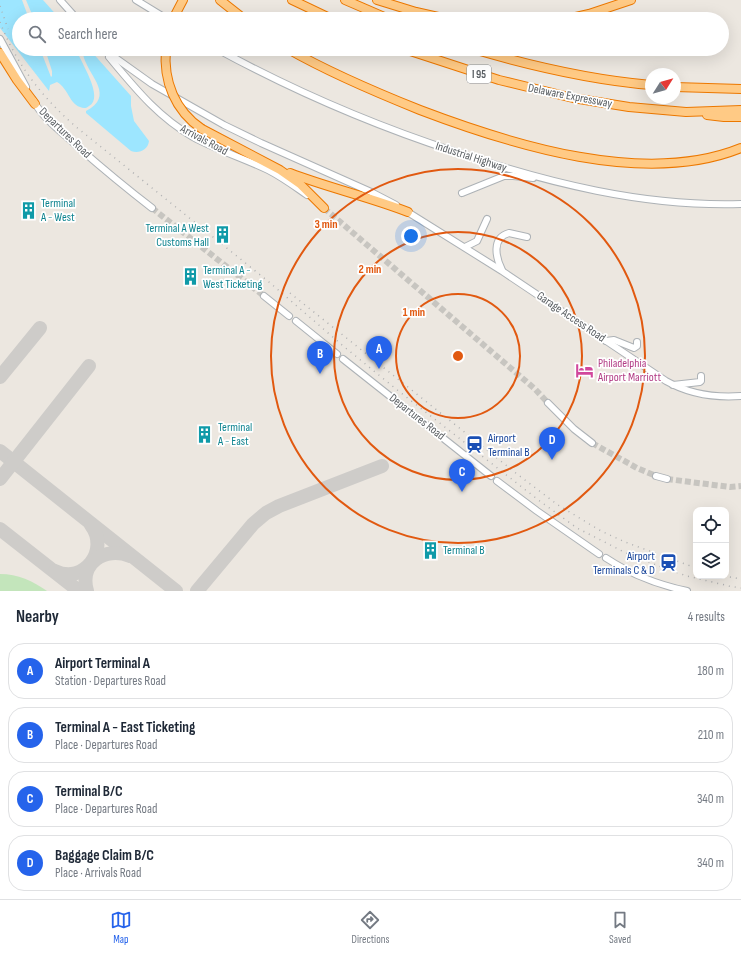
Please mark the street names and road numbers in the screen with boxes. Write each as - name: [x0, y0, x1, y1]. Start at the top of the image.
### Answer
- road number: I 95: [467, 65, 491, 83]
- street label: Delaware Expressway: [527, 80, 614, 112]
- street label: Departures Road: [36, 104, 94, 162]
- street label: Arrivals Road: [177, 121, 230, 159]
- street label: Industrial Highway: [434, 138, 509, 176]
- street label: Garage Access Road: [534, 288, 608, 346]
- street label: Departures Road: [386, 391, 448, 443]

